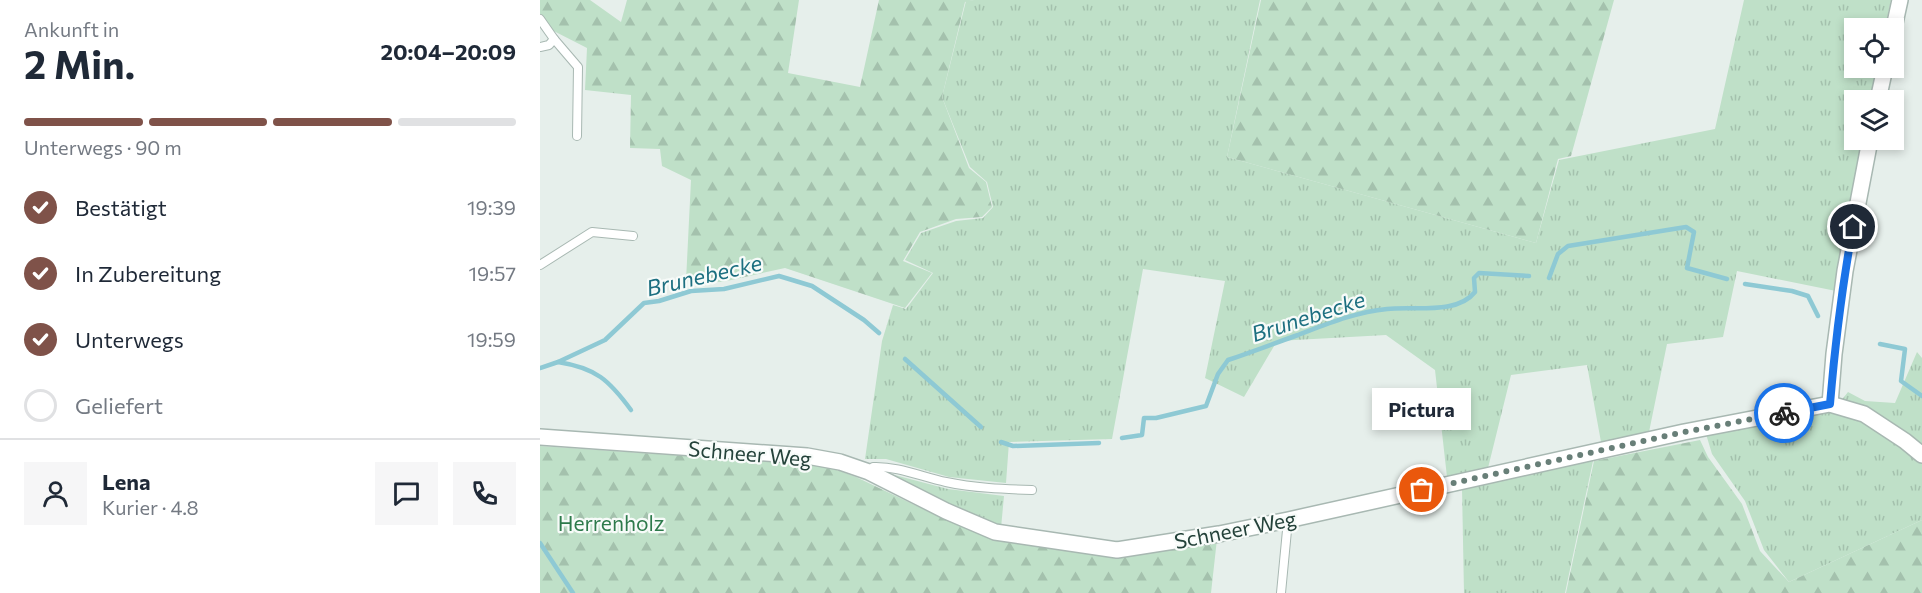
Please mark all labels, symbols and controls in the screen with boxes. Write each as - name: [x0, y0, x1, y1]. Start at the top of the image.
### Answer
- text: Ankunft in: [24, 17, 119, 41]
- map controls: [1844, 18, 1904, 150]
- button: locate: [1844, 18, 1904, 78]
- text: 20:04–20:09: [381, 38, 516, 65]
- text: 2 Min.: [24, 39, 135, 87]
- button: layers: [1844, 90, 1904, 150]
- text: Unterwegs · 90 m: [24, 135, 182, 159]
- icon: check: [24, 191, 57, 224]
- text: Bestätigt: [75, 194, 167, 221]
- text: 19:39: [467, 195, 516, 219]
- pin: [1827, 201, 1878, 252]
- icon: home: [1836, 210, 1869, 243]
- water label: Brunebecke: [643, 248, 765, 301]
- icon: check: [24, 257, 57, 290]
- text: In Zubereitung: [75, 260, 221, 287]
- text: 19:57: [469, 261, 516, 285]
- water label: Brunebecke: [1248, 285, 1369, 347]
- icon: check: [24, 323, 57, 356]
- text: Unterwegs: [75, 326, 184, 353]
- text: 19:59: [467, 327, 516, 351]
- courier: [1754, 383, 1814, 443]
- callout: Pictura: [1372, 388, 1472, 430]
- text: Geliefert: [75, 392, 163, 419]
- text: Pictura: [1388, 397, 1455, 421]
- icon: bike: [1768, 397, 1801, 430]
- street label: Schneer Weg: [687, 435, 813, 471]
- button: person: [24, 462, 87, 525]
- button: chat: [375, 462, 438, 525]
- button: phone: [453, 462, 516, 525]
- pin: [1396, 464, 1447, 515]
- text: Lena: [102, 468, 151, 495]
- icon: bag: [1405, 473, 1438, 506]
- text: Kurier · 4.8: [102, 495, 199, 519]
- street label: Schneer Weg: [1172, 505, 1298, 553]
- park label: Herrenholz: [558, 510, 664, 535]

